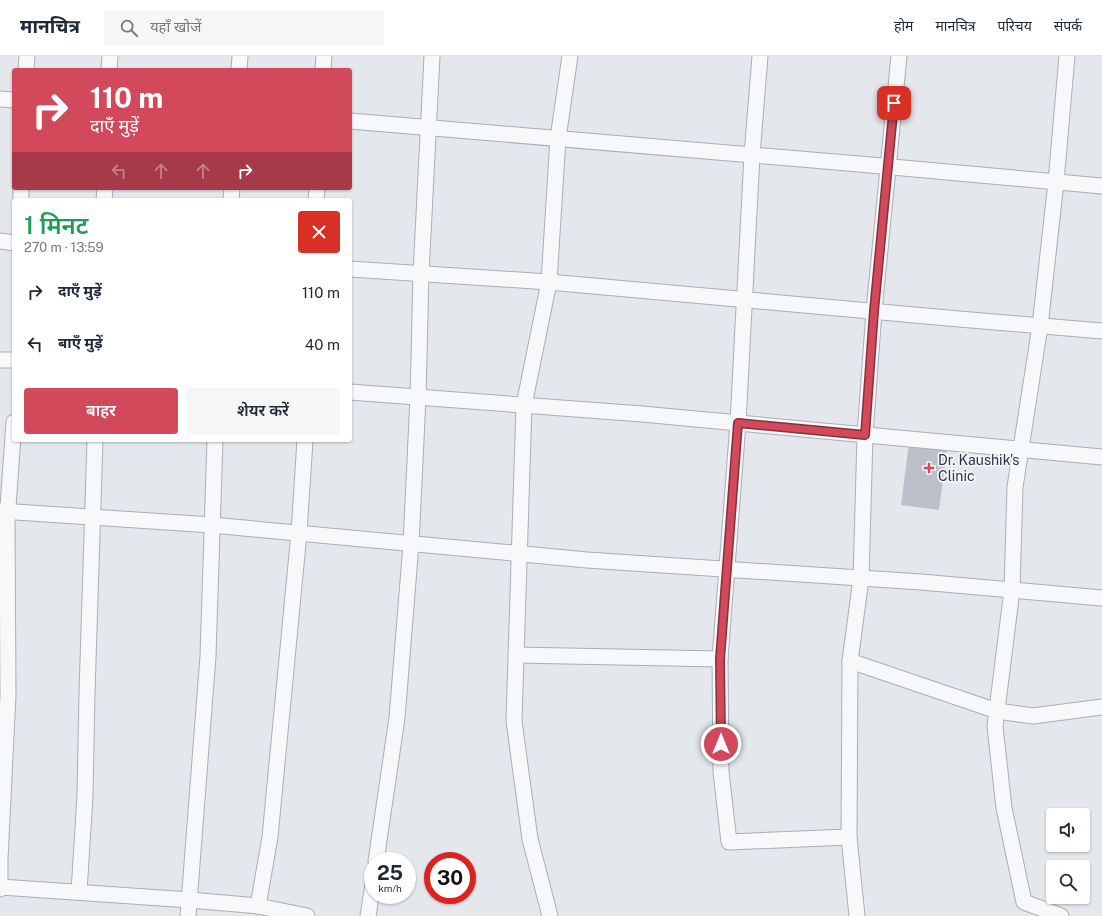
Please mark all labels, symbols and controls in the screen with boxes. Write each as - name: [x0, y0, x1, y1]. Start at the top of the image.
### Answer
- search box: [104, 10, 384, 46]
- text: मानचित्र: [20, 15, 80, 37]
- icon: search: [118, 17, 140, 39]
- text: यहाँ खोजें: [150, 18, 201, 35]
- text: होम: [894, 18, 913, 34]
- text: मानचित्र: [935, 18, 976, 34]
- text: परिचय: [998, 18, 1032, 34]
- text: संपर्क: [1054, 18, 1082, 34]
- text: 110 m: [90, 81, 163, 114]
- icon: right: [24, 84, 76, 136]
- pin: [877, 86, 911, 120]
- icon: arrive: [883, 92, 905, 114]
- text: दाएँ मुड़ें: [90, 115, 139, 136]
- icon: left: [108, 160, 130, 182]
- icon: ahead: [150, 160, 172, 182]
- icon: ahead: [192, 160, 214, 182]
- icon: right: [234, 160, 256, 182]
- text: 1 मिनट: [24, 211, 88, 239]
- button: close: [298, 211, 340, 253]
- text: 270 m · 13:59: [24, 240, 104, 255]
- icon: right: [24, 281, 46, 303]
- text: दाएँ मुड़ें: [58, 282, 102, 299]
- text: 110 m: [302, 284, 340, 301]
- icon: left: [24, 333, 46, 355]
- text: बाएँ मुड़ें: [58, 334, 103, 351]
- text: 40 m: [305, 336, 340, 353]
- button: बाहर: [24, 388, 178, 434]
- button: शेयर करें: [186, 388, 340, 434]
- place label: Dr. Kaushik's Clinic: [938, 452, 1019, 484]
- marker: Dr. Kaushik's Clinic: [923, 462, 935, 474]
- position arrow: [700, 723, 742, 765]
- map controls: [1046, 808, 1090, 904]
- button: sound: [1046, 808, 1090, 852]
- speed limit sign: 30: [424, 852, 476, 904]
- button: search: [1046, 860, 1090, 904]
- text: 25: [377, 861, 403, 885]
- text: km/h: [378, 882, 402, 894]

